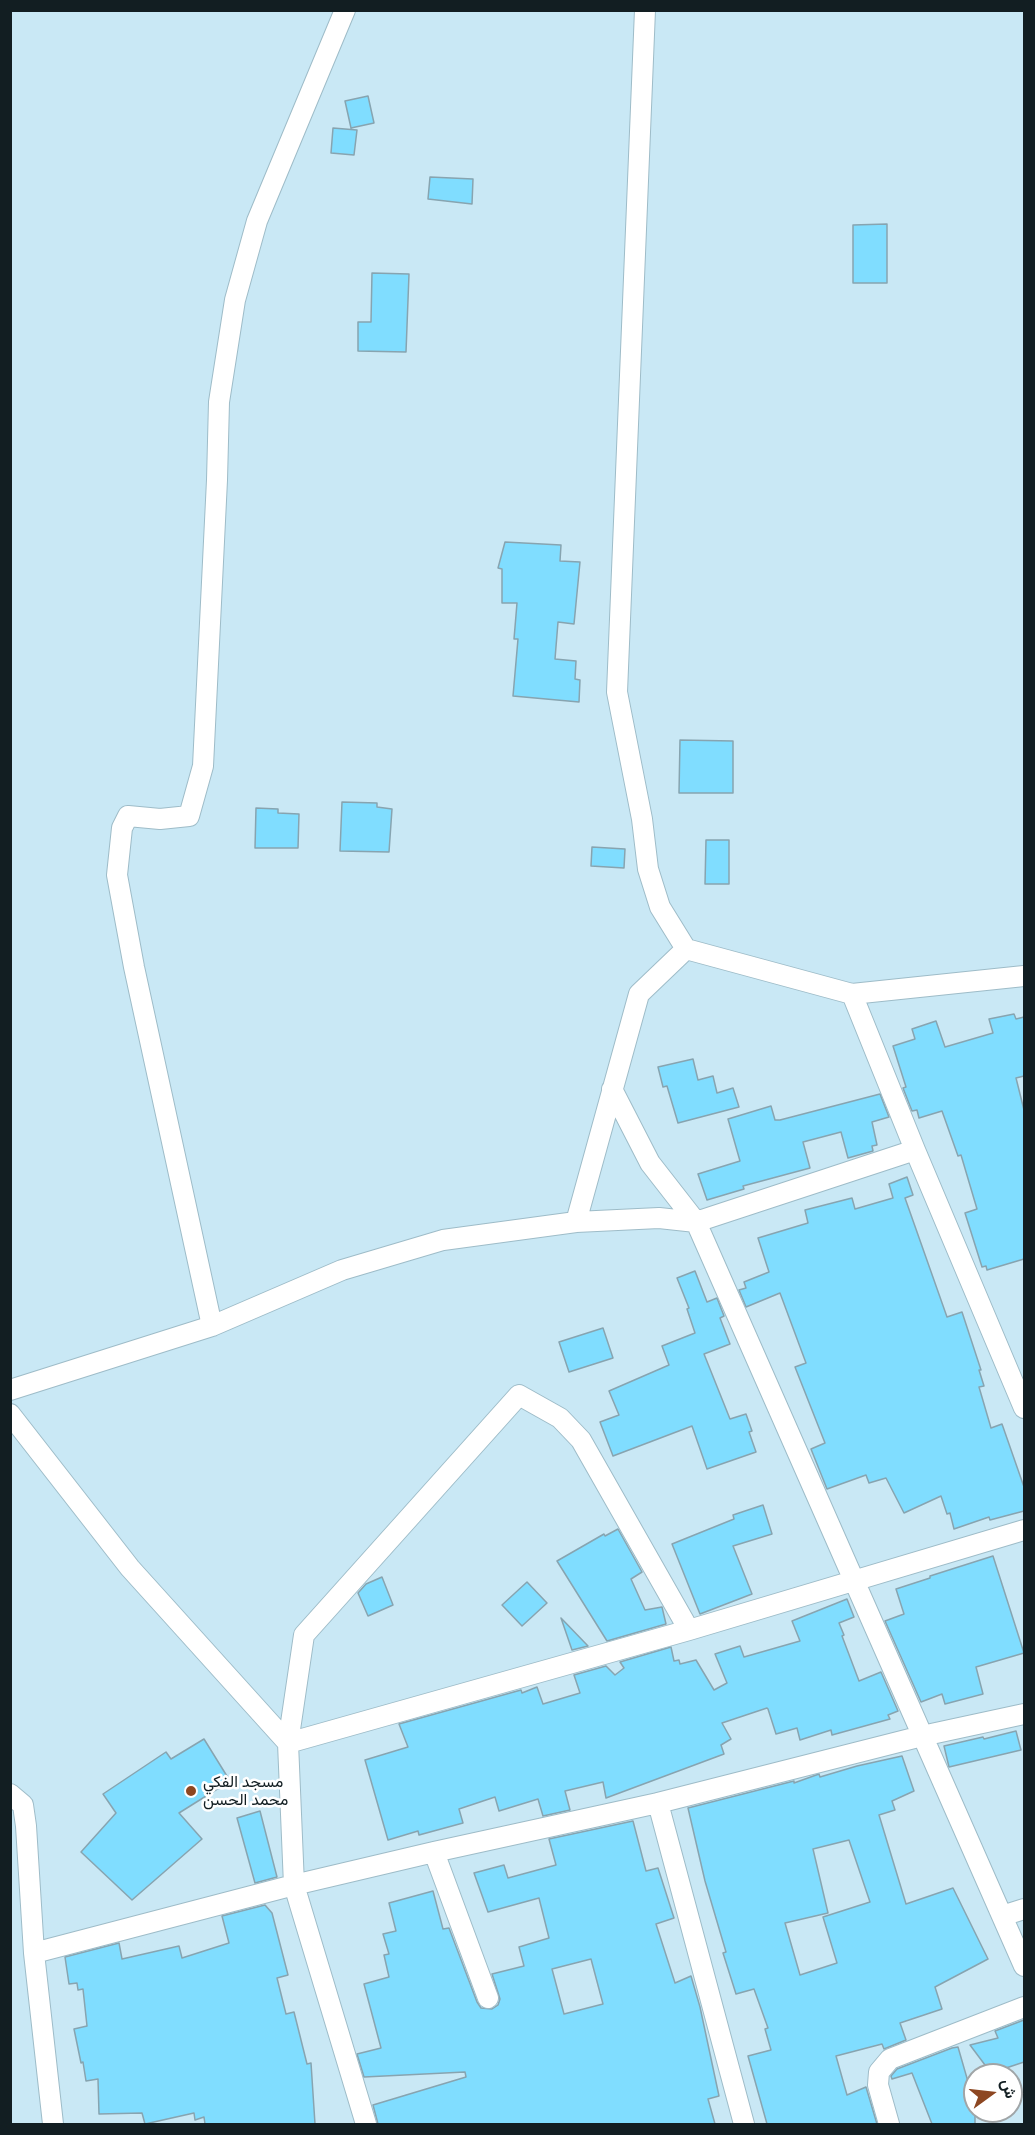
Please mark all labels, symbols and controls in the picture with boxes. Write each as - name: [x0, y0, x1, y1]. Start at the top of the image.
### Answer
- place label: مسجد الفكي محمد الحسن: [203, 1772, 288, 1810]
- marker: مسجد الفكي محمد الحسن: [184, 1784, 198, 1798]
- north arrow: [963, 2063, 1023, 2123]
- text: ش: [997, 2077, 1021, 2100]

